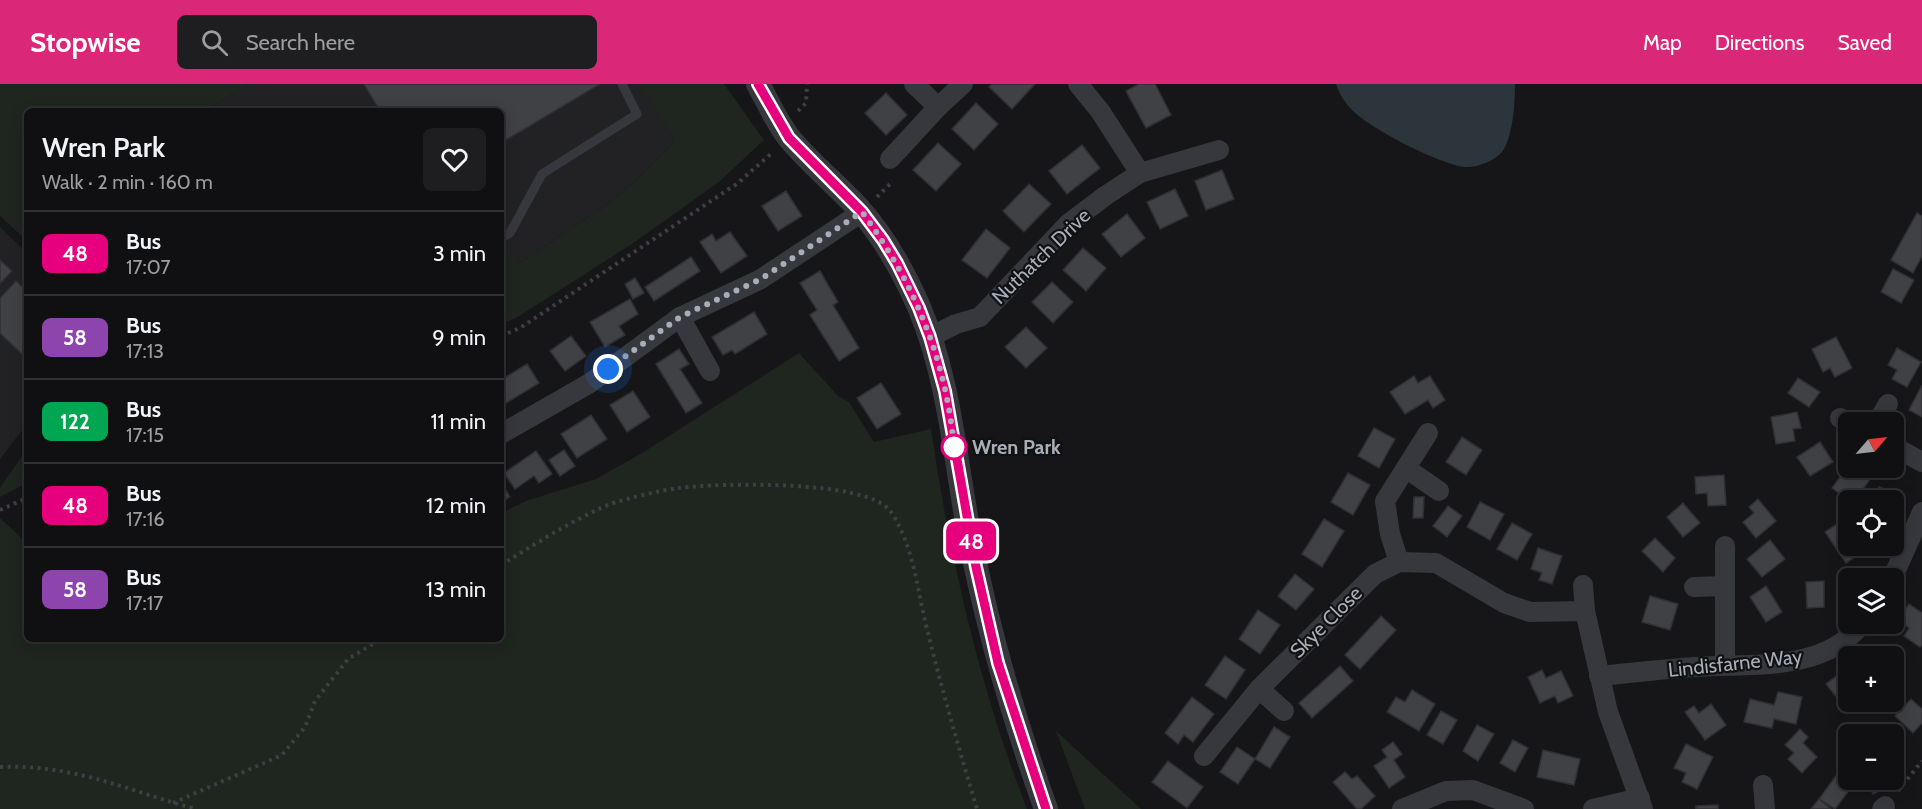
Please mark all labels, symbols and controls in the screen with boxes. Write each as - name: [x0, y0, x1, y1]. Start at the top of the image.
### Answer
- search box: [177, 15, 597, 69]
- text: Stopwise: [30, 25, 141, 59]
- icon: search: [198, 26, 231, 59]
- text: Search here: [246, 29, 355, 56]
- text: Map: [1643, 30, 1682, 55]
- text: Directions: [1715, 30, 1804, 55]
- text: Saved: [1837, 30, 1892, 55]
- button: heart: [423, 128, 486, 191]
- text: Wren Park: [42, 130, 165, 164]
- text: Walk · 2 min · 160 m: [42, 170, 213, 194]
- street label: Nuthatch Drive: [987, 203, 1095, 309]
- text: Bus: [126, 228, 161, 255]
- text: 3 min: [433, 240, 486, 267]
- text: 48: [62, 241, 88, 266]
- text: 17:07: [126, 255, 171, 279]
- text: Bus: [126, 312, 161, 339]
- text: 9 min: [432, 324, 486, 351]
- text: 58: [63, 325, 87, 350]
- text: 17:13: [126, 339, 164, 363]
- your location: [593, 354, 623, 384]
- text: Bus: [126, 396, 161, 423]
- text: 11 min: [430, 408, 486, 435]
- text: 122: [60, 409, 90, 434]
- north arrow: [1838, 412, 1904, 478]
- map controls: [1838, 412, 1904, 790]
- text: 17:15: [126, 423, 164, 447]
- marker: Wren Park: [941, 434, 967, 460]
- place label: Wren Park: [972, 435, 1061, 459]
- text: Bus: [126, 480, 161, 507]
- button: locate: [1838, 490, 1904, 556]
- text: 12 min: [426, 492, 486, 519]
- text: 48: [62, 493, 88, 518]
- text: 17:16: [126, 507, 165, 531]
- line badge: 48: [944, 522, 998, 560]
- text: 48: [958, 529, 984, 554]
- text: Bus: [126, 564, 161, 591]
- button: layers: [1838, 568, 1904, 634]
- text: 13 min: [426, 576, 486, 603]
- text: 58: [63, 577, 87, 602]
- street label: Skye Close: [1285, 581, 1367, 663]
- text: 17:17: [126, 591, 163, 615]
- street label: Lindisfarne Way: [1667, 644, 1803, 682]
- button: +: [1838, 646, 1904, 712]
- button: −: [1838, 724, 1904, 790]

